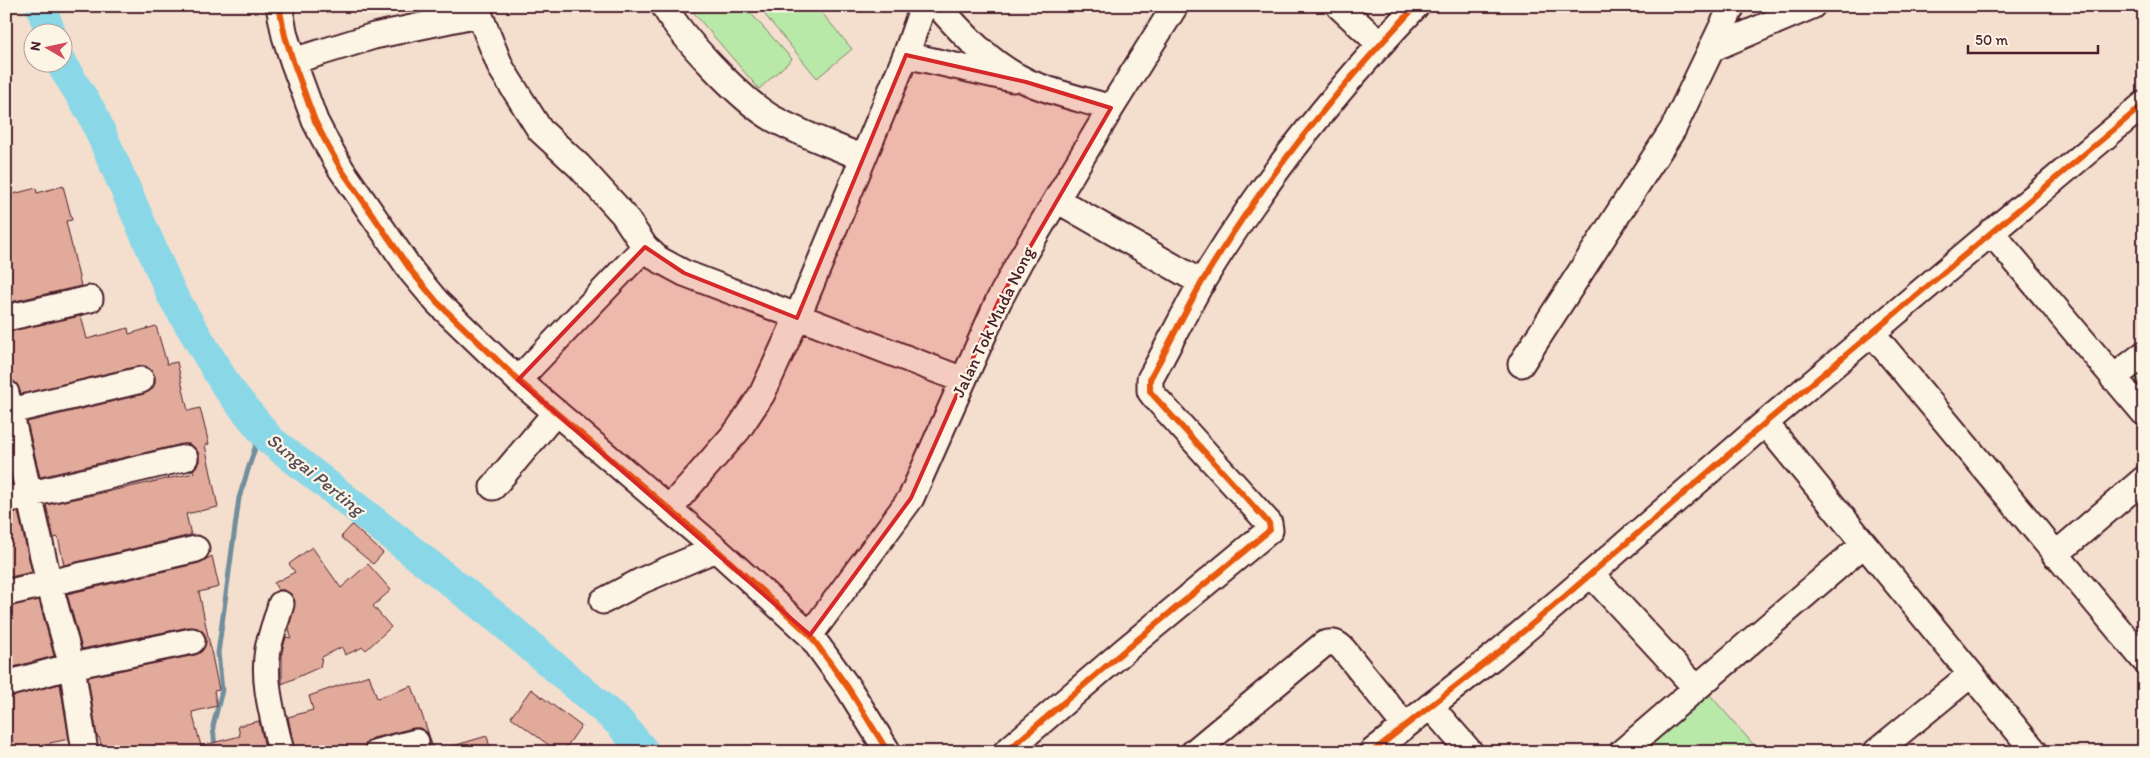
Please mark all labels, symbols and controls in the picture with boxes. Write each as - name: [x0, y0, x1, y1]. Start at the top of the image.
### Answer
- north arrow: [22, 22, 72, 72]
- scale bar: [1968, 22, 2098, 54]
- text: 50 m: [1975, 31, 2008, 49]
- text: N: [27, 40, 45, 52]
- street label: Jalan Tok Muda Nong: [947, 242, 1039, 401]
- water label: Sungai Perting: [262, 428, 371, 522]

